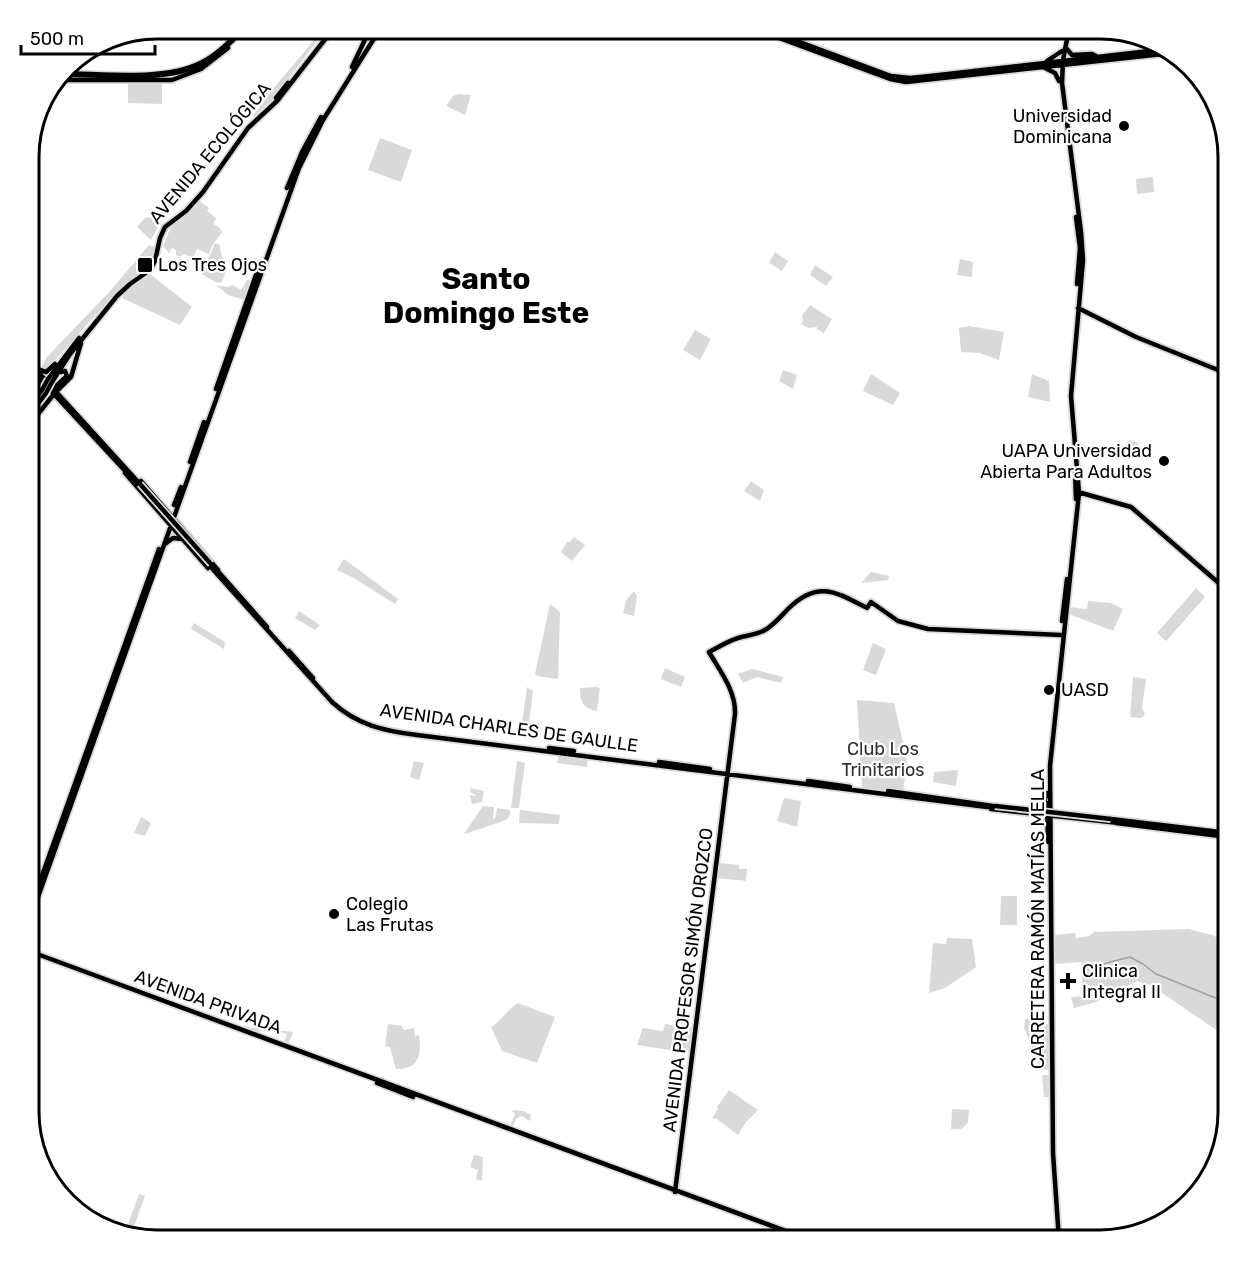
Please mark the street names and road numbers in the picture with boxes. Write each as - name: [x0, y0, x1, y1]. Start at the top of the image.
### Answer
- street label: AVENIDA ECOLÓGICA: [144, 78, 276, 228]
- street label: AVENIDA CHARLES DE GAULLE: [379, 699, 639, 757]
- street label: CARRETERA RAMÓN MATÍAS MELLA: [1027, 769, 1049, 1069]
- street label: AVENIDA PROFESOR SIMÓN OROZCO: [658, 827, 718, 1133]
- street label: AVENIDA PRIVADA: [131, 965, 285, 1039]

